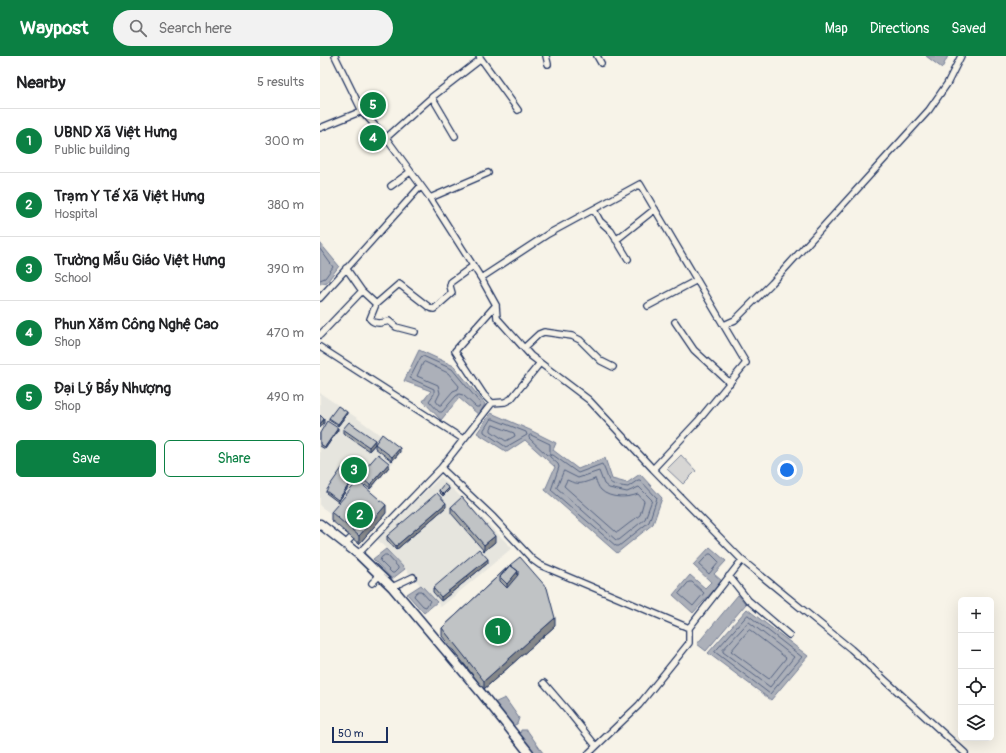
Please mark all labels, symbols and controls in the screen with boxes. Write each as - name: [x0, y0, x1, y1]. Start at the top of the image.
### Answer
- search box: [113, 10, 393, 46]
- text: Waypost: [20, 16, 89, 40]
- icon: search: [127, 17, 149, 39]
- text: Search here: [159, 19, 232, 38]
- text: Map: [825, 20, 848, 37]
- text: Directions: [870, 20, 929, 37]
- text: Saved: [951, 20, 986, 37]
- text: Nearby: [16, 72, 65, 93]
- text: 5 results: [257, 74, 304, 90]
- pin: 5: [360, 90, 386, 120]
- text: UBND Xã Việt Hưng: [54, 123, 177, 142]
- pin: 4: [360, 123, 386, 153]
- text: 1: [26, 133, 32, 149]
- text: 300 m: [265, 133, 304, 149]
- text: Public building: [54, 142, 130, 158]
- text: Trạm Y Tế Xã Việt Hưng: [54, 187, 205, 206]
- text: 2: [25, 197, 33, 213]
- text: 380 m: [267, 197, 304, 213]
- text: Hospital: [54, 206, 98, 222]
- text: Trường Mẫu Giáo Việt Hưng: [54, 251, 225, 270]
- text: 3: [25, 261, 33, 277]
- text: 390 m: [267, 261, 304, 277]
- text: School: [54, 270, 91, 286]
- text: Phun Xăm Công Nghệ Cao: [54, 315, 219, 334]
- text: 4: [25, 325, 33, 341]
- text: 470 m: [266, 325, 304, 341]
- text: Shop: [54, 334, 81, 350]
- text: Đại Lý Bẩy Nhượng: [54, 379, 171, 398]
- text: 5: [25, 389, 33, 405]
- text: 490 m: [267, 389, 304, 405]
- text: Shop: [54, 398, 81, 414]
- button: Save: [16, 440, 156, 477]
- button: Share: [164, 440, 304, 477]
- pin: 3: [341, 455, 367, 485]
- your location: [777, 460, 797, 480]
- pin: 2: [347, 500, 373, 530]
- map controls: [958, 597, 994, 741]
- button: +: [958, 597, 994, 633]
- pin: 1: [485, 616, 511, 646]
- button: −: [958, 633, 994, 669]
- button: locate: [958, 669, 994, 705]
- button: layers: [958, 705, 994, 741]
- scale bar: [332, 725, 388, 744]
- text: 50 m: [338, 727, 364, 740]

